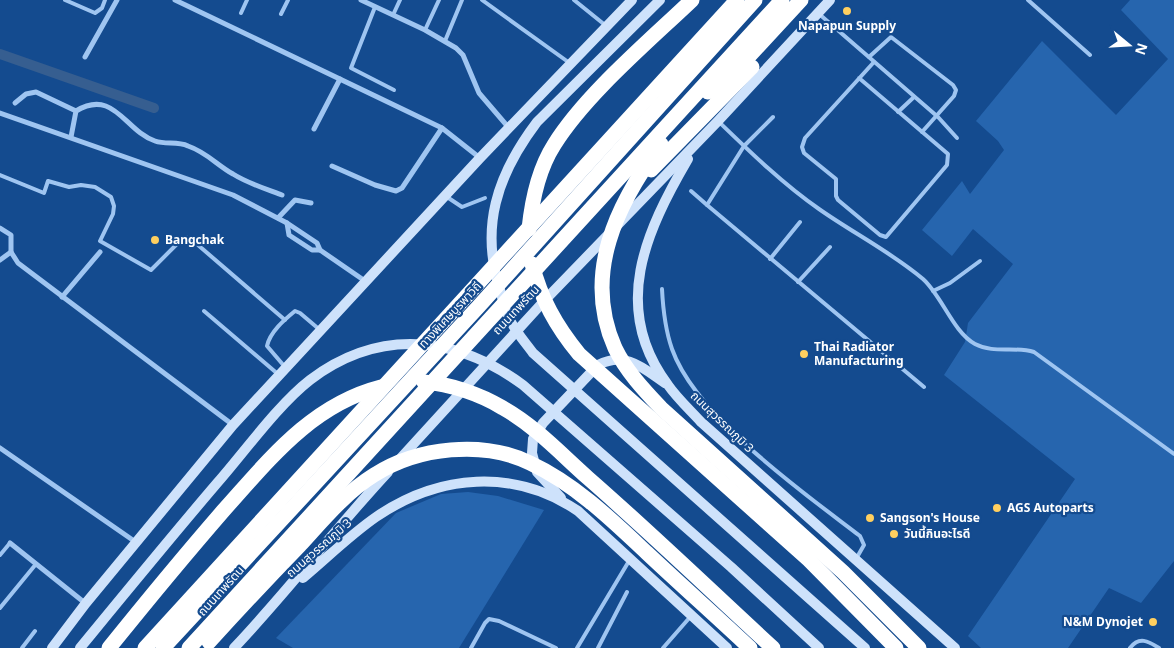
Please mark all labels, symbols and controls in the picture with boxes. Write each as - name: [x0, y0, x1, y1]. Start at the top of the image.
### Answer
- marker: Napapun Supply: [841, 5, 853, 17]
- place label: Napapun Supply: [798, 17, 896, 34]
- north arrow: [1104, 20, 1154, 70]
- text: N: [1131, 41, 1153, 58]
- place label: Bangchak: [165, 231, 225, 248]
- marker: Bangchak: [149, 234, 161, 246]
- street label: ทางพิเศษบูรพาวิถี: [414, 278, 485, 352]
- street label: ถนนเทพรัตน: [488, 281, 543, 338]
- place label: Thai Radiator Manufacturing: [814, 338, 903, 369]
- marker: Thai Radiator Manufacturing: [798, 348, 810, 360]
- street label: ถนนสุวรรณภูมิ 3: [687, 387, 758, 456]
- place label: AGS Autoparts: [1007, 499, 1094, 516]
- marker: AGS Autoparts: [991, 502, 1003, 514]
- place label: Sangson's House: [880, 509, 980, 526]
- marker: Sangson's House: [864, 512, 876, 524]
- street label: ถนนสุวรรณภูมิ 3: [282, 514, 355, 581]
- place label: วันนี้กินอะไรดี: [904, 525, 970, 542]
- marker: วันนี้กินอะไรดี: [888, 528, 900, 540]
- street label: ถนนเทพรัตน: [194, 562, 248, 619]
- place label: N&M Dynojet: [1063, 613, 1143, 630]
- marker: N&M Dynojet: [1147, 616, 1159, 628]

